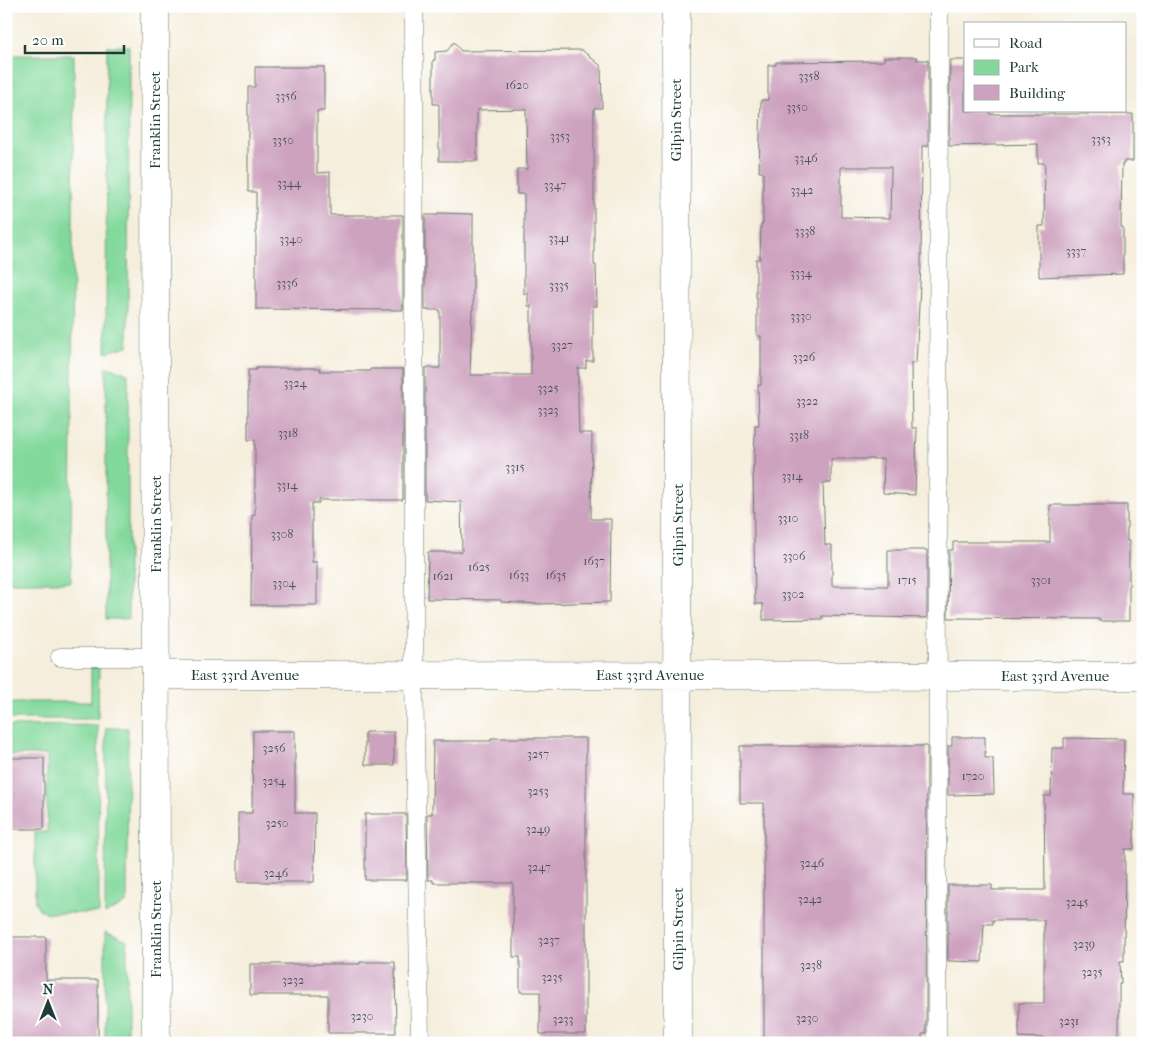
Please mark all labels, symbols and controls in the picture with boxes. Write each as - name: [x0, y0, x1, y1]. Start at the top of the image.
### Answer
- scale bar: [25, 22, 124, 54]
- legend: [964, 22, 1126, 112]
- text: 20 m: [32, 31, 64, 49]
- text: Road: [1009, 34, 1043, 52]
- text: Park: [1009, 58, 1039, 76]
- house number: 3358: [798, 69, 820, 83]
- street label: Franklin Street: [146, 70, 164, 169]
- house number: 1620: [505, 78, 529, 92]
- street label: Gilpin Street: [667, 78, 685, 162]
- text: Building: [1009, 84, 1066, 102]
- house number: 3356: [275, 89, 297, 103]
- house number: 3350: [786, 100, 808, 114]
- house number: 3353: [550, 129, 570, 143]
- house number: 3353: [1091, 132, 1111, 146]
- house number: 3350: [272, 133, 294, 147]
- house number: 3346: [794, 151, 818, 165]
- house number: 3344: [277, 176, 302, 190]
- house number: 3347: [544, 178, 566, 192]
- house number: 3342: [790, 183, 814, 197]
- house number: 3338: [795, 224, 815, 238]
- house number: 3341: [548, 231, 570, 245]
- house number: 3340: [279, 232, 303, 246]
- house number: 3337: [1066, 244, 1086, 258]
- house number: 3334: [790, 266, 813, 280]
- house number: 3336: [276, 276, 298, 290]
- house number: 3335: [549, 278, 569, 292]
- house number: 3330: [790, 309, 812, 323]
- house number: 3327: [551, 338, 573, 352]
- house number: 3326: [793, 350, 816, 364]
- house number: 3324: [283, 376, 307, 390]
- house number: 3325: [537, 381, 559, 395]
- house number: 3322: [796, 394, 818, 408]
- house number: 3323: [538, 403, 559, 417]
- house number: 3318: [278, 426, 298, 440]
- house number: 3318: [789, 428, 809, 442]
- house number: 3315: [505, 460, 525, 474]
- house number: 3314: [781, 469, 804, 483]
- street label: Franklin Street: [147, 474, 165, 573]
- house number: 3314: [276, 478, 299, 492]
- street label: Gilpin Street: [669, 483, 687, 567]
- house number: 3310: [778, 511, 798, 525]
- house number: 3308: [271, 527, 293, 541]
- house number: 3306: [783, 549, 806, 563]
- house number: 1637: [583, 554, 605, 568]
- house number: 1625: [468, 560, 490, 574]
- house number: 1633: [509, 568, 529, 582]
- house number: 1635: [546, 568, 566, 582]
- house number: 1621: [432, 569, 454, 583]
- house number: 1715: [897, 573, 917, 587]
- house number: 3301: [1031, 573, 1051, 587]
- house number: 3304: [272, 576, 297, 590]
- house number: 3302: [782, 587, 804, 601]
- street label: East 33rd Avenue: [191, 666, 300, 684]
- street label: East 33rd Avenue: [596, 666, 705, 684]
- street label: East 33rd Avenue: [1001, 667, 1110, 685]
- house number: 3256: [263, 741, 286, 755]
- house number: 3257: [527, 747, 549, 761]
- house number: 1720: [962, 769, 984, 783]
- house number: 3254: [262, 774, 287, 788]
- house number: 3253: [527, 784, 549, 798]
- house number: 3250: [266, 816, 288, 830]
- house number: 3249: [526, 822, 550, 836]
- house number: 3246: [800, 856, 825, 870]
- house number: 3247: [527, 860, 551, 874]
- house number: 3246: [264, 866, 289, 880]
- street label: Franklin Street: [147, 879, 165, 978]
- street label: Gilpin Street: [669, 887, 687, 971]
- house number: 3242: [798, 892, 822, 906]
- house number: 3245: [1065, 895, 1089, 909]
- house number: 3237: [538, 933, 560, 947]
- house number: 3239: [1073, 937, 1095, 951]
- house number: 3238: [800, 958, 822, 972]
- house number: 3235: [1081, 965, 1103, 979]
- house number: 3235: [541, 970, 563, 984]
- house number: 3232: [282, 973, 304, 987]
- north arrow: [22, 976, 72, 1026]
- text: N: [43, 981, 54, 998]
- house number: 3230: [351, 1009, 373, 1023]
- house number: 3230: [796, 1011, 818, 1025]
- house number: 3233: [553, 1012, 574, 1026]
- house number: 3231: [1059, 1014, 1079, 1028]

